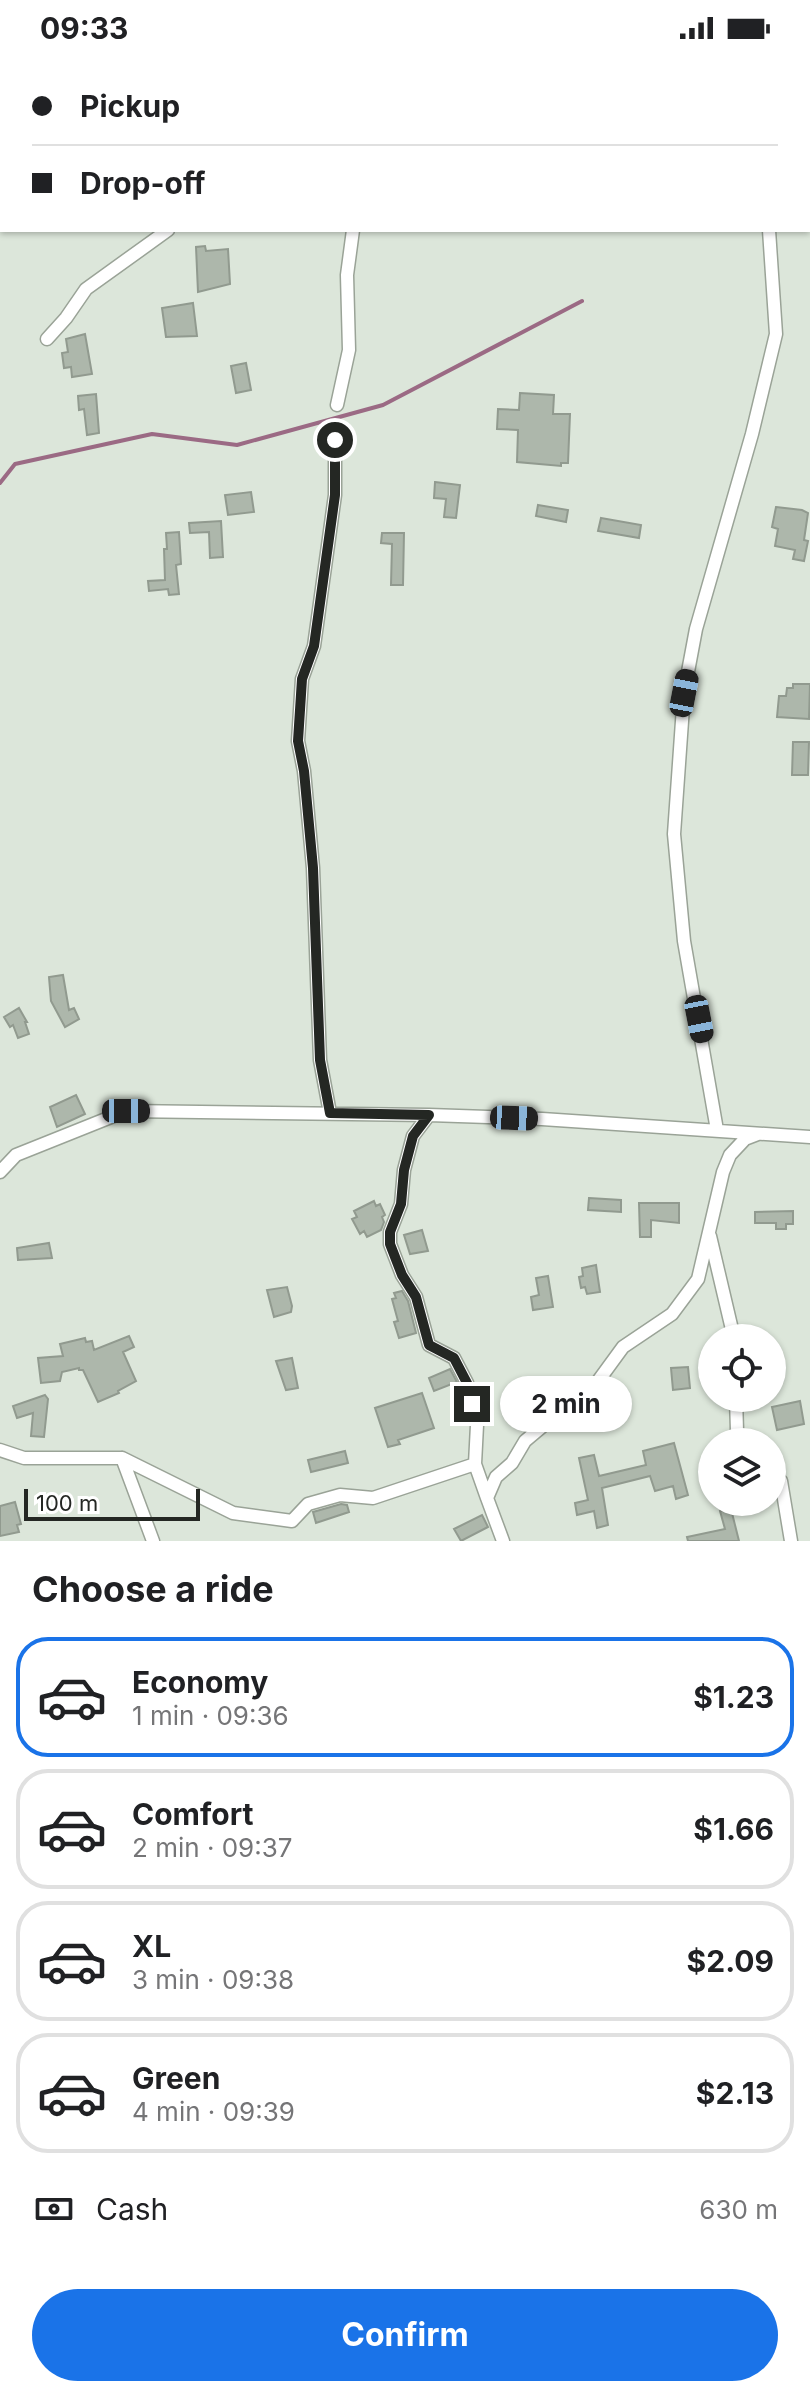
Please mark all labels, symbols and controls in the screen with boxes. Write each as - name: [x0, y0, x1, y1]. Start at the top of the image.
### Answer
- text: 09:33: [40, 10, 128, 46]
- text: Pickup: [80, 88, 180, 124]
- text: Drop-off: [80, 165, 206, 201]
- route start: [317, 422, 353, 458]
- car: [668, 667, 700, 719]
- car: [683, 993, 715, 1045]
- car: [102, 1099, 150, 1123]
- car: [490, 1105, 538, 1131]
- map controls: [698, 1324, 786, 1516]
- button: locate: [698, 1324, 786, 1412]
- callout: 2 min: [500, 1376, 632, 1432]
- route end: [454, 1386, 490, 1422]
- text: 2 min: [531, 1388, 601, 1419]
- button: layers: [698, 1428, 786, 1516]
- scale bar: [24, 1485, 200, 1521]
- text: 100 m: [36, 1490, 98, 1516]
- text: Choose a ride: [32, 1567, 274, 1611]
- icon: car: [36, 1661, 108, 1733]
- text: Economy: [132, 1664, 268, 1700]
- text: $1.23: [693, 1679, 774, 1715]
- text: 1 min · 09:36: [132, 1700, 289, 1731]
- icon: car: [36, 1793, 108, 1865]
- text: Comfort: [132, 1796, 253, 1832]
- text: $1.66: [693, 1811, 774, 1847]
- text: 2 min · 09:37: [132, 1832, 293, 1863]
- icon: car: [36, 1925, 108, 1997]
- text: XL: [132, 1928, 171, 1964]
- text: $2.09: [687, 1943, 774, 1979]
- text: 3 min · 09:38: [132, 1964, 294, 1995]
- icon: car: [36, 2057, 108, 2129]
- text: Green: [132, 2060, 220, 2096]
- text: $2.13: [696, 2075, 774, 2111]
- text: 4 min · 09:39: [132, 2096, 295, 2127]
- icon: cash: [32, 2187, 76, 2231]
- text: Cash: [96, 2191, 168, 2227]
- text: 630 m: [699, 2194, 778, 2225]
- button: Confirm: [32, 2289, 778, 2381]

